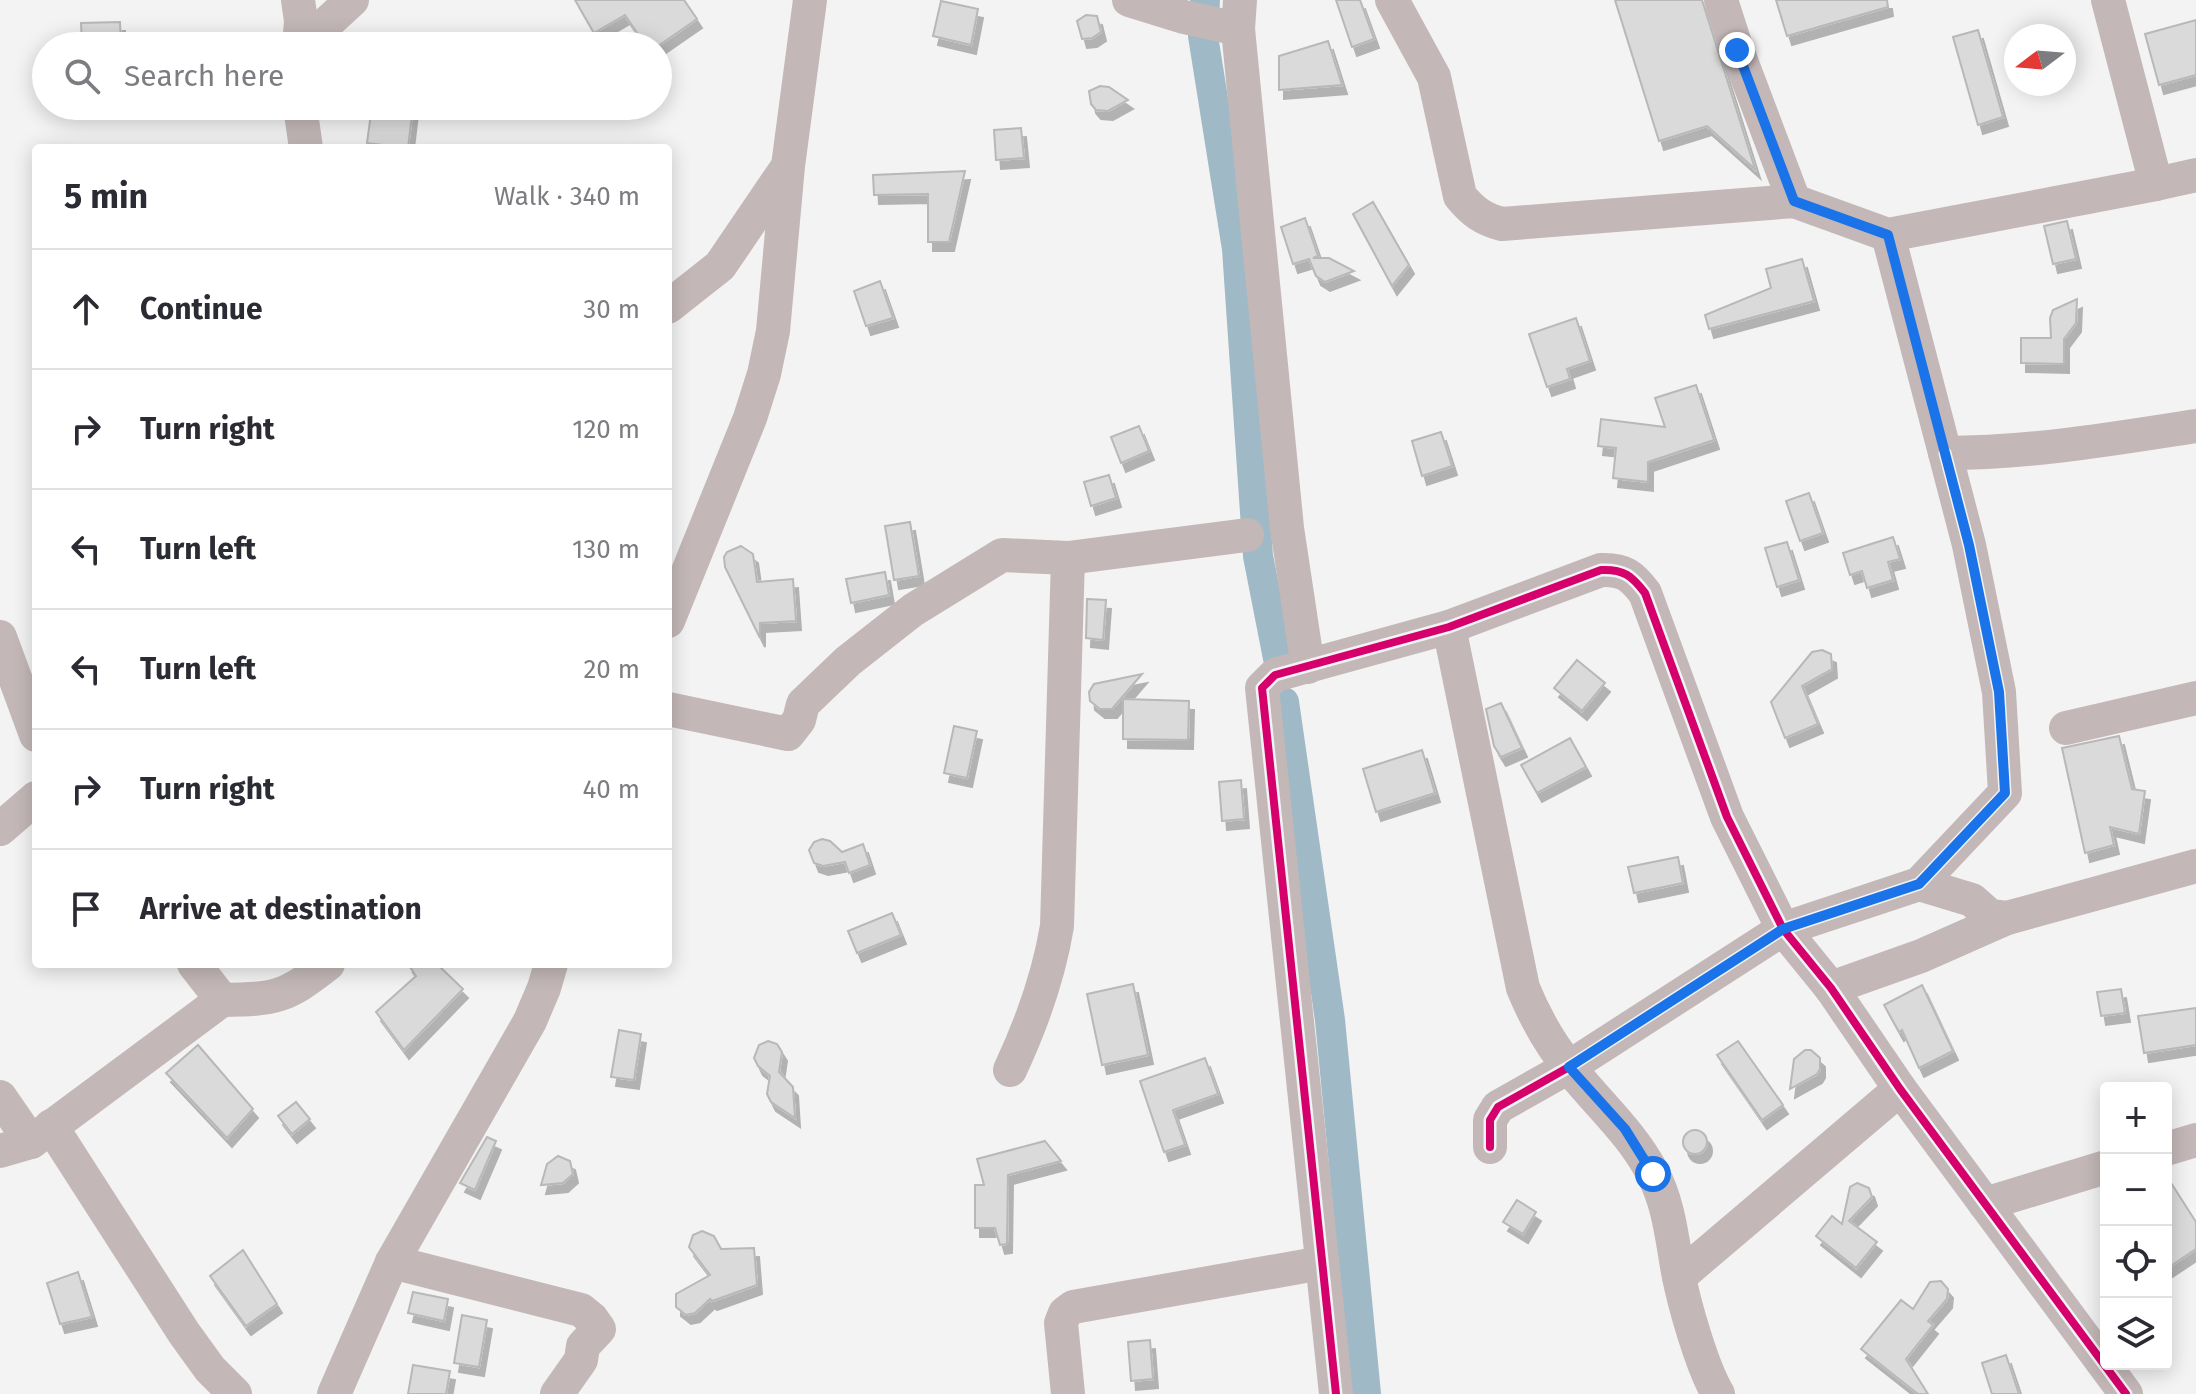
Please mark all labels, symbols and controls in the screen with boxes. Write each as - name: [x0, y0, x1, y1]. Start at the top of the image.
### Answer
- north arrow: [2004, 24, 2076, 96]
- search box: [32, 32, 672, 120]
- route end: [1719, 32, 1755, 68]
- icon: search: [60, 54, 104, 98]
- text: Search here: [124, 58, 284, 94]
- text: 5 min: [64, 176, 148, 217]
- text: Walk · 340 m: [494, 181, 640, 212]
- icon: ahead: [64, 287, 108, 331]
- text: Continue: [140, 291, 263, 327]
- text: 30 m: [583, 294, 640, 325]
- icon: right: [64, 407, 108, 451]
- text: Turn right: [140, 411, 275, 447]
- text: 120 m: [572, 414, 640, 445]
- icon: left: [64, 527, 108, 571]
- text: Turn left: [140, 531, 256, 567]
- text: 130 m: [572, 534, 640, 565]
- icon: left: [64, 647, 108, 691]
- text: Turn left: [140, 651, 256, 687]
- text: 20 m: [583, 654, 640, 685]
- icon: right: [64, 767, 108, 811]
- text: Turn right: [140, 771, 275, 807]
- text: 40 m: [582, 774, 640, 805]
- icon: arrive: [64, 887, 108, 931]
- text: Arrive at destination: [140, 891, 422, 927]
- map controls: [2100, 1082, 2172, 1370]
- button: +: [2100, 1082, 2172, 1154]
- button: −: [2100, 1154, 2172, 1226]
- route start: [1635, 1156, 1671, 1192]
- button: locate: [2100, 1226, 2172, 1298]
- button: layers: [2100, 1298, 2172, 1370]

